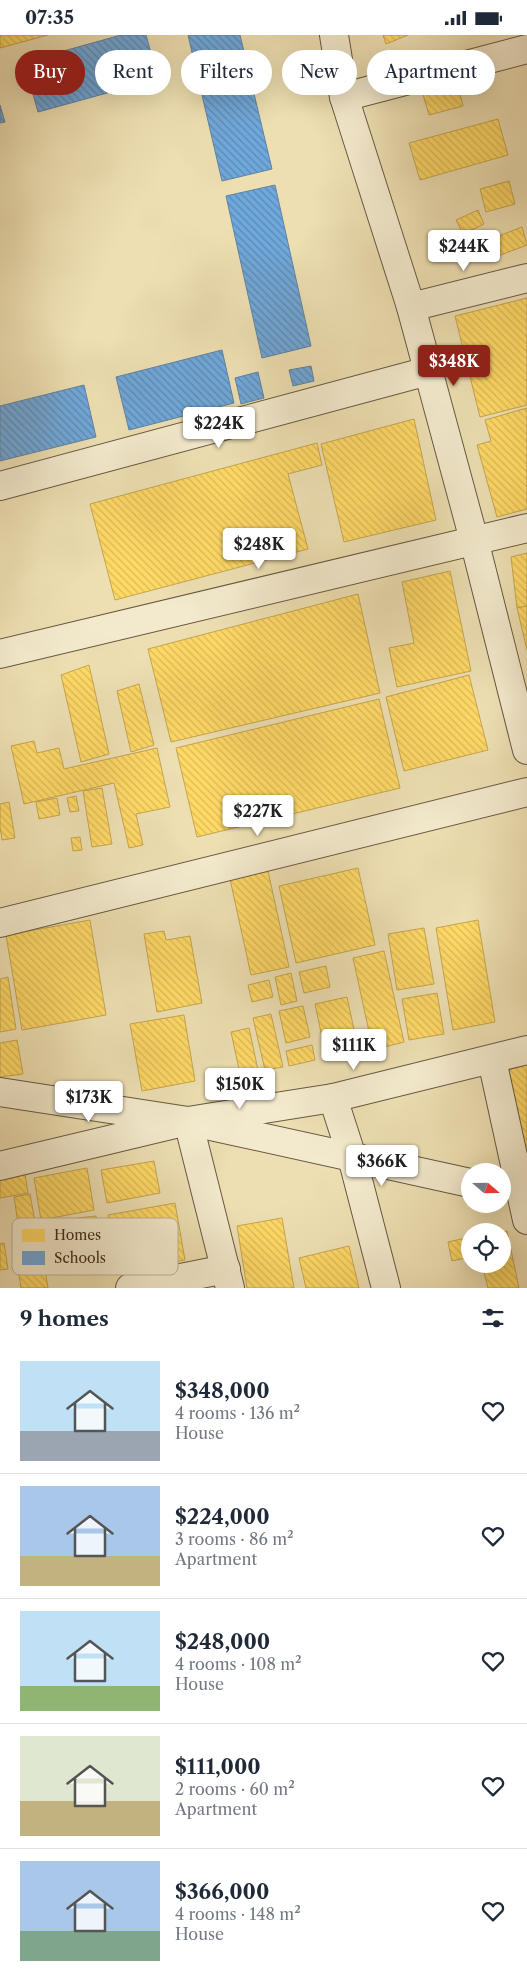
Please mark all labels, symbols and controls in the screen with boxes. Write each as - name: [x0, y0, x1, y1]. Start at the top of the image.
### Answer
- text: 07:35: [25, 6, 74, 29]
- chip: Buy: [15, 50, 85, 95]
- chip: Rent: [95, 50, 171, 95]
- chip: Filters: [181, 50, 272, 95]
- chip: New: [282, 50, 357, 95]
- chip: Apartment: [367, 50, 495, 95]
- pin: $244K: [429, 229, 499, 272]
- text: $244K: [439, 236, 489, 256]
- pin: $348K: [419, 345, 489, 387]
- text: $348K: [429, 351, 479, 371]
- pin: $224K: [184, 407, 254, 449]
- text: $224K: [194, 413, 244, 433]
- pin: $248K: [224, 527, 294, 570]
- text: $248K: [234, 534, 284, 554]
- pin: $227K: [223, 795, 293, 837]
- text: $227K: [234, 801, 282, 821]
- pin: $111K: [319, 1029, 389, 1071]
- text: $111K: [332, 1035, 376, 1055]
- pin: $150K: [205, 1067, 275, 1110]
- text: $150K: [216, 1074, 264, 1094]
- pin: $173K: [54, 1081, 124, 1123]
- text: $173K: [66, 1087, 112, 1107]
- pin: $366K: [347, 1145, 417, 1187]
- text: $366K: [357, 1151, 407, 1171]
- north arrow: [461, 1163, 511, 1213]
- map controls: [461, 1163, 511, 1273]
- legend: [12, 1218, 178, 1275]
- button: locate: [461, 1223, 511, 1273]
- text: Homes: [54, 1226, 101, 1244]
- text: Schools: [54, 1249, 106, 1267]
- icon: filters: [479, 1304, 507, 1332]
- text: 9 homes: [20, 1306, 109, 1331]
- text: $348,000: [175, 1378, 270, 1403]
- icon: home: [60, 1381, 120, 1441]
- icon: heart: [479, 1397, 507, 1425]
- text: 4 rooms · 136 m²: [175, 1403, 300, 1423]
- text: House: [175, 1423, 224, 1443]
- text: $224,000: [175, 1504, 270, 1529]
- icon: home: [60, 1506, 120, 1566]
- icon: heart: [479, 1522, 507, 1550]
- text: 3 rooms · 86 m²: [175, 1529, 294, 1549]
- text: Apartment: [175, 1549, 257, 1569]
- text: $248,000: [175, 1629, 270, 1654]
- icon: home: [60, 1631, 120, 1691]
- icon: heart: [479, 1647, 507, 1675]
- text: 4 rooms · 108 m²: [175, 1654, 302, 1674]
- text: House: [175, 1674, 224, 1694]
- text: $111,000: [175, 1754, 261, 1779]
- icon: home: [60, 1756, 120, 1816]
- icon: heart: [479, 1772, 507, 1800]
- text: 2 rooms · 60 m²: [175, 1779, 295, 1799]
- text: Apartment: [175, 1799, 257, 1819]
- text: $366,000: [175, 1879, 269, 1904]
- icon: home: [60, 1881, 120, 1941]
- icon: heart: [479, 1897, 507, 1925]
- text: 4 rooms · 148 m²: [175, 1904, 301, 1924]
- text: House: [175, 1924, 224, 1944]

